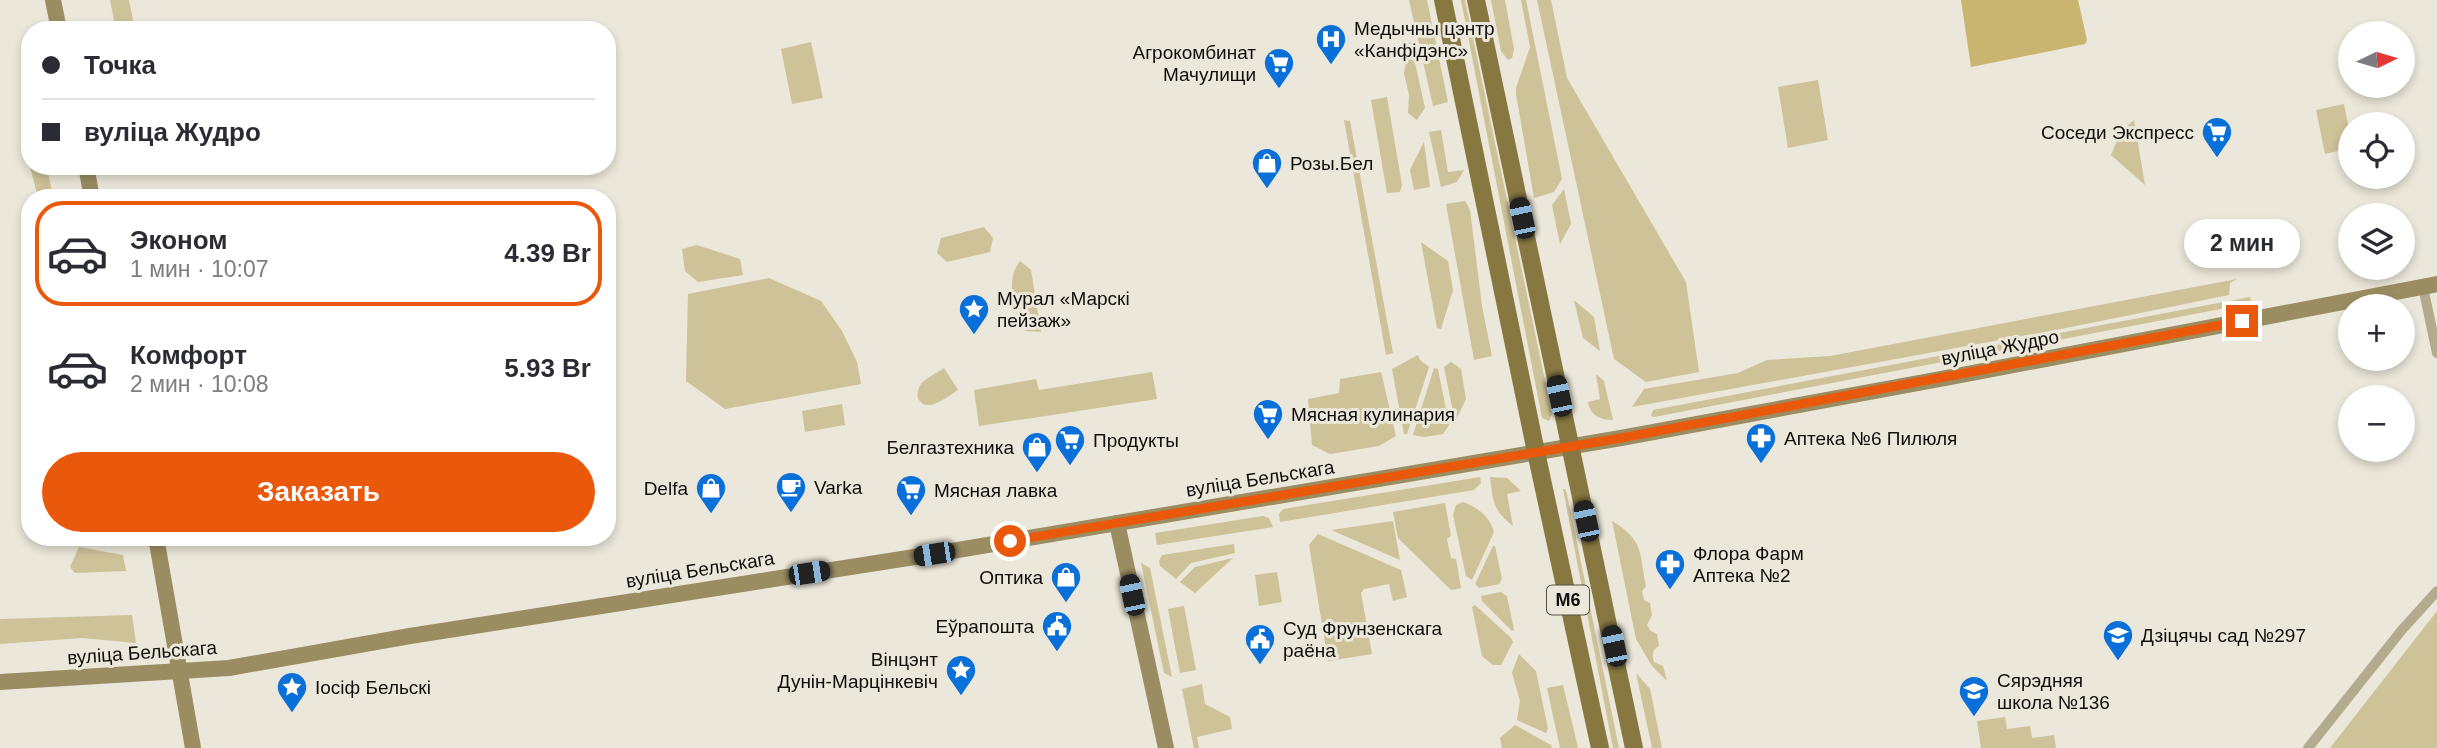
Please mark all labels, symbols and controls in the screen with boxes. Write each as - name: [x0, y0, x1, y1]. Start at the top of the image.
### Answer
- place label: Медычны цэнтр «Канфідэнс»: [1354, 18, 1495, 61]
- north arrow: [2338, 21, 2415, 98]
- map controls: [2338, 21, 2415, 462]
- hospital icon: Медычны цэнтр «Канфідэнс»: [1314, 22, 1348, 66]
- place label: Агрокомбинат Мачулищи: [1132, 42, 1256, 85]
- supermarket icon: Агрокомбинат Мачулищи: [1262, 46, 1296, 90]
- text: Точка: [84, 50, 156, 80]
- button: locate: [2338, 112, 2415, 189]
- supermarket icon: Соседи Экспресс: [2200, 115, 2234, 159]
- text: вуліца Жудро: [84, 117, 261, 147]
- place label: Соседи Экспресс: [2041, 122, 2194, 143]
- shop icon: Розы.Бел: [1250, 146, 1284, 190]
- place label: Розы.Бел: [1290, 153, 1373, 174]
- car: [1508, 195, 1537, 241]
- button: layers: [2338, 203, 2415, 280]
- callout: 2 мин: [2184, 219, 2300, 268]
- icon: car: [46, 222, 109, 285]
- text: Эконом: [130, 225, 228, 255]
- text: 2 мин: [2210, 230, 2274, 256]
- text: 4.39 Br: [504, 238, 591, 268]
- text: 1 мин · 10:07: [130, 256, 269, 282]
- place label: Мурал «Марскі пейзаж»: [997, 288, 1130, 331]
- place icon: Мурал «Марскі пейзаж»: [957, 292, 991, 336]
- button: +: [2338, 294, 2415, 371]
- route end: [2226, 305, 2258, 337]
- street label: вуліца Жудро: [1940, 326, 2061, 369]
- icon: car: [46, 337, 109, 400]
- text: Комфорт: [130, 340, 247, 370]
- text: 5.93 Br: [504, 353, 591, 383]
- text: 2 мин · 10:08: [130, 371, 269, 397]
- car: [1545, 373, 1574, 419]
- button: −: [2338, 385, 2415, 462]
- supermarket icon: Мясная кулинария: [1251, 397, 1285, 441]
- place label: Мясная кулинария: [1291, 404, 1455, 425]
- pharmacy icon: Аптека №6 Пилюля: [1744, 421, 1778, 465]
- supermarket icon: Продукты: [1053, 423, 1087, 467]
- place label: Аптека №6 Пилюля: [1784, 428, 1957, 449]
- shop icon: Белгазтехника: [1020, 430, 1054, 474]
- place label: Продукты: [1093, 430, 1179, 451]
- place label: Белгазтехника: [886, 437, 1014, 458]
- button: Заказать: [42, 452, 595, 532]
- street label: вуліца Бельскага: [1184, 456, 1336, 501]
- cafe icon: Varka: [774, 470, 808, 514]
- shop icon: Delfa: [694, 471, 728, 515]
- supermarket icon: Мясная лавка: [894, 473, 928, 517]
- place label: Varka: [814, 477, 863, 498]
- place label: Delfa: [644, 478, 688, 499]
- place label: Мясная лавка: [934, 480, 1058, 501]
- car: [1572, 498, 1601, 544]
- route start: [994, 525, 1026, 557]
- car: [912, 540, 957, 568]
- place label: Флора Фарм Аптека №2: [1693, 543, 1804, 586]
- street label: вуліца Бельскага: [624, 547, 776, 592]
- pharmacy icon: Флора Фарм Аптека №2: [1653, 547, 1687, 591]
- car: [787, 559, 832, 587]
- shop icon: Оптика: [1049, 560, 1083, 604]
- place label: Оптика: [979, 567, 1043, 588]
- car: [1118, 572, 1147, 618]
- road number: М6: [1547, 586, 1589, 614]
- public building icon: Еўрапошта: [1040, 609, 1074, 653]
- place label: Еўрапошта: [936, 616, 1034, 637]
- place label: Суд Фрунзенскага раёна: [1283, 618, 1443, 661]
- school or university icon: Дзіцячы сад №297: [2101, 618, 2135, 662]
- public building icon: Суд Фрунзенскага раёна: [1243, 622, 1277, 666]
- car: [1600, 623, 1629, 669]
- place label: Дзіцячы сад №297: [2141, 625, 2306, 646]
- street label: вуліца Бельскага: [66, 637, 218, 668]
- place label: Вінцэнт Дунін-Марцінкевіч: [778, 649, 938, 692]
- place icon: Вінцэнт Дунін-Марцінкевіч: [944, 653, 978, 697]
- place icon: Іосіф Бельскі: [275, 670, 309, 714]
- place label: Сярэдняя школа №136: [1997, 670, 2110, 713]
- school or university icon: Сярэдняя школа №136: [1957, 674, 1991, 718]
- place label: Іосіф Бельскі: [315, 677, 431, 698]

